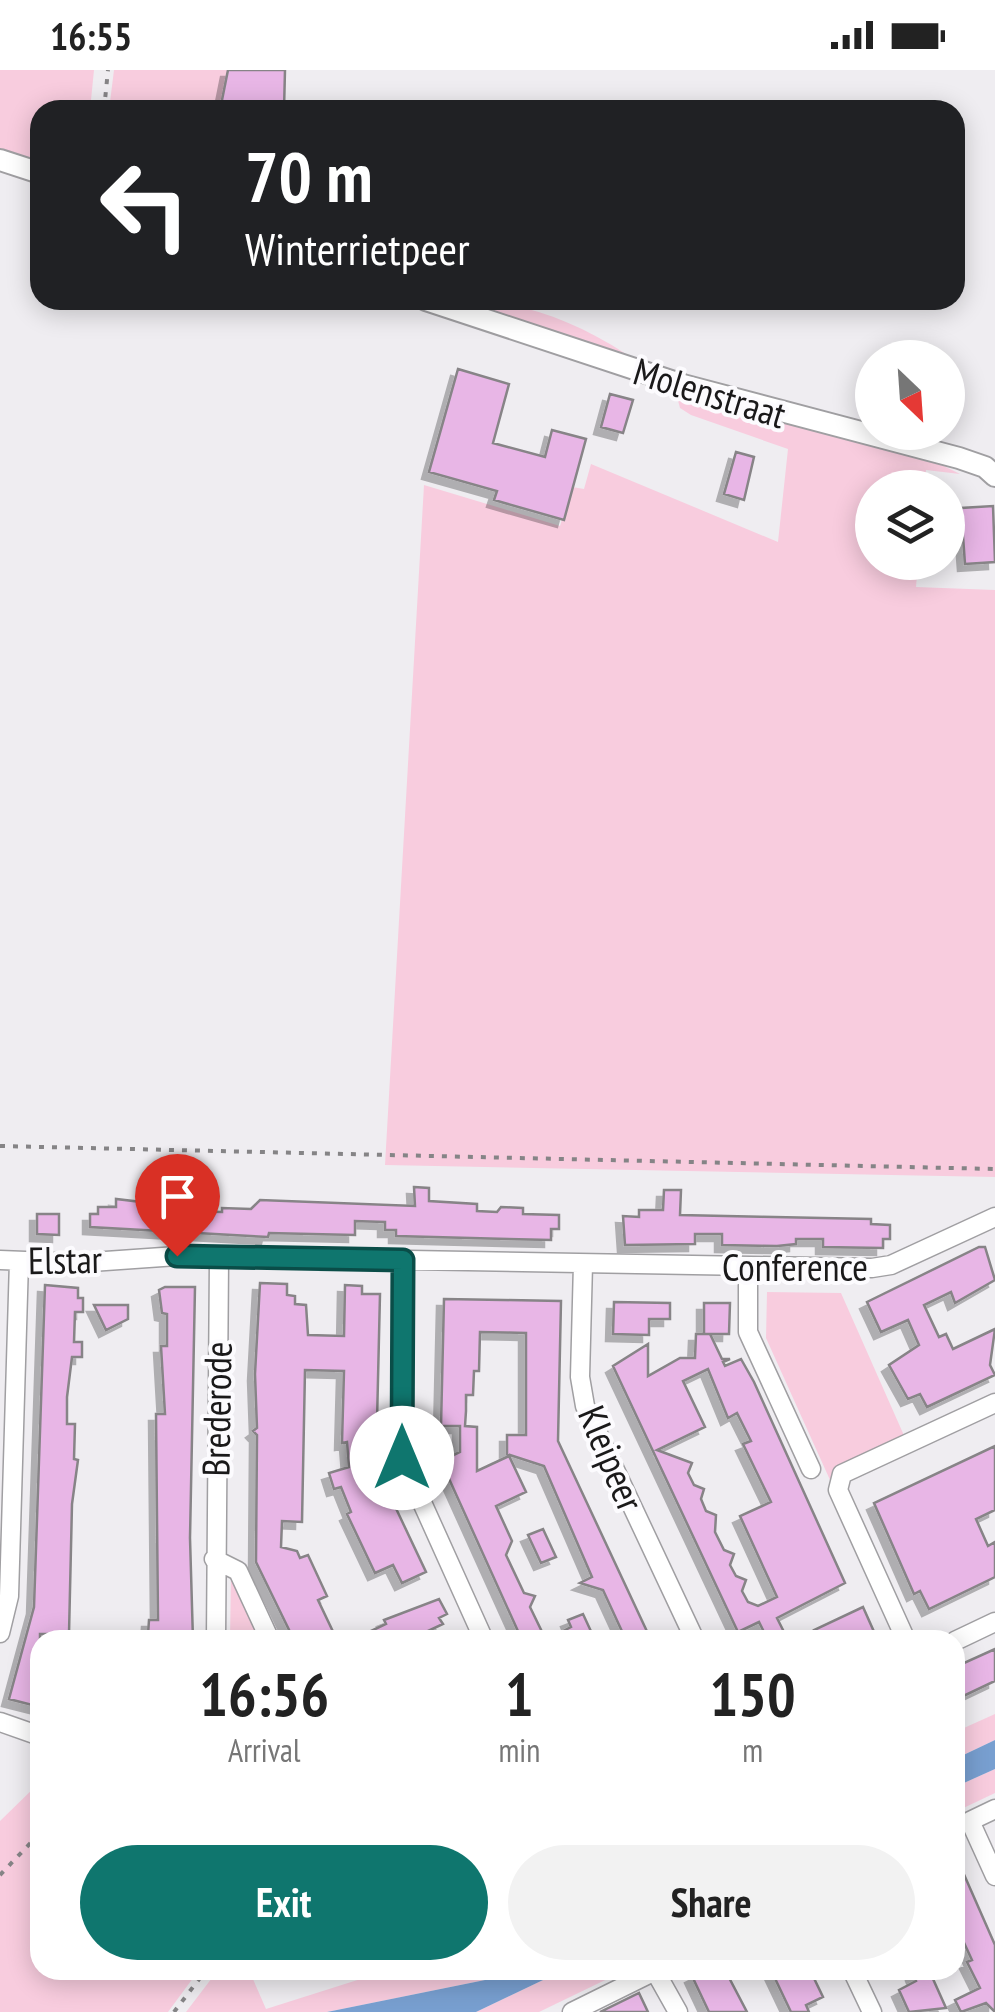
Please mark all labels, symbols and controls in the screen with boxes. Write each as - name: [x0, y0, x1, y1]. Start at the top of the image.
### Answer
- text: 16:55: [50, 11, 132, 60]
- text: 70 m: [245, 131, 373, 221]
- icon: left: [80, 140, 210, 270]
- text: Winterrietpeer: [245, 219, 469, 277]
- north arrow: [855, 340, 965, 450]
- map controls: [855, 340, 965, 580]
- street label: Molenstraat: [628, 346, 792, 438]
- button: layers: [855, 470, 965, 580]
- pin: [135, 1154, 220, 1257]
- icon: arrive: [150, 1169, 205, 1224]
- street label: Elstar: [28, 1234, 103, 1284]
- street label: Conference: [722, 1242, 868, 1291]
- street label: Brederode: [190, 1341, 242, 1477]
- street label: Kleipeer: [568, 1398, 656, 1519]
- position arrow: [350, 1406, 454, 1510]
- text: 16:56: [199, 1655, 329, 1733]
- text: 1: [505, 1655, 534, 1733]
- text: 150: [710, 1655, 796, 1733]
- text: Arrival: [228, 1729, 300, 1771]
- text: min: [498, 1729, 540, 1771]
- text: m: [742, 1729, 763, 1771]
- button: Exit: [80, 1845, 488, 1960]
- button: Share: [508, 1845, 915, 1960]

